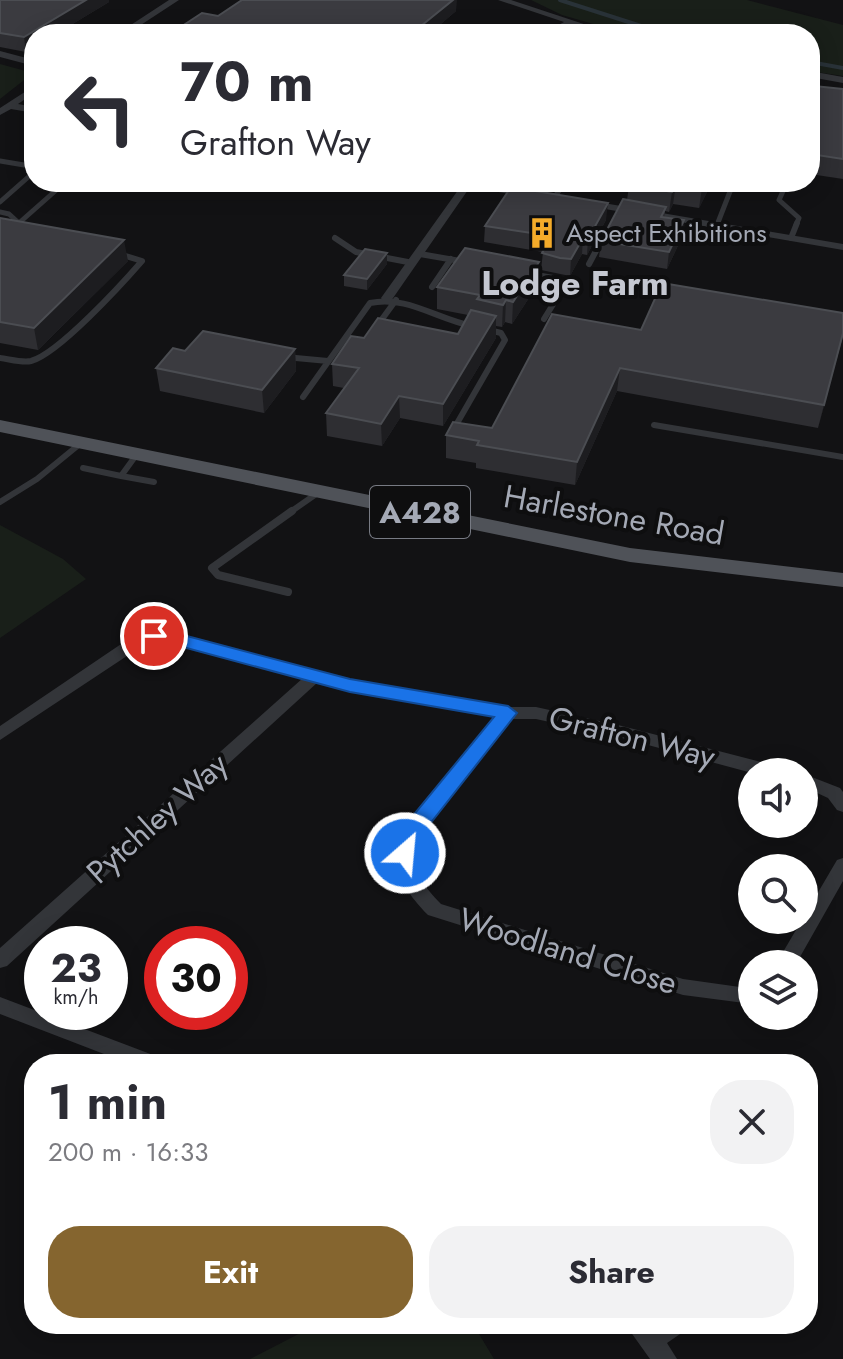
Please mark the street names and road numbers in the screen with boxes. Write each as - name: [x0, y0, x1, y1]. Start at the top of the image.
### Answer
- street label: Harlestone Road: [500, 473, 728, 557]
- road number: A428: [370, 486, 470, 538]
- street label: Grafton Way: [544, 694, 721, 780]
- street label: Pytchley Way: [76, 741, 239, 894]
- street label: Woodland Close: [453, 896, 683, 1006]

